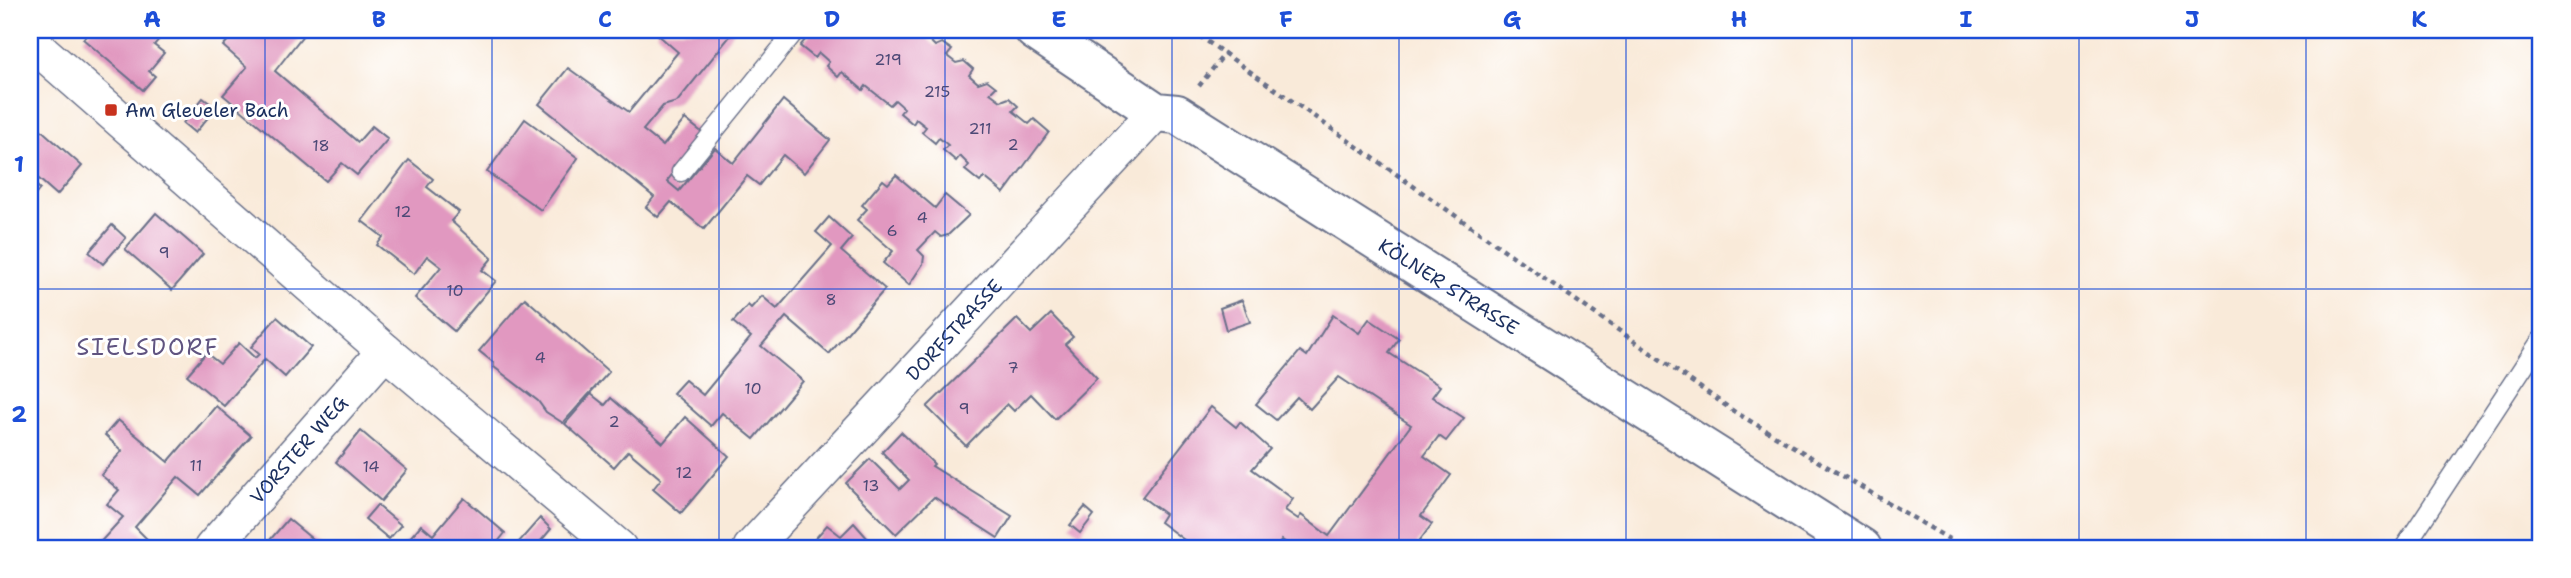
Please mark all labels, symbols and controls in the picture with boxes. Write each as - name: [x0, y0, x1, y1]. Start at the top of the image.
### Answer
- text: A: [143, 4, 161, 34]
- text: B: [372, 4, 386, 34]
- text: C: [598, 4, 612, 34]
- text: D: [824, 4, 840, 34]
- text: E: [1051, 4, 1067, 34]
- text: F: [1279, 4, 1293, 34]
- text: G: [1503, 4, 1522, 34]
- text: H: [1731, 4, 1747, 34]
- text: I: [1960, 4, 1973, 34]
- text: J: [2185, 4, 2199, 34]
- text: K: [2411, 4, 2427, 34]
- house number: 219: [874, 49, 902, 70]
- house number: 215: [924, 81, 950, 102]
- place label: Am Gleueler Bach: [125, 98, 289, 123]
- marker: Am Gleueler Bach: [103, 102, 119, 118]
- house number: 211: [968, 118, 992, 139]
- house number: 2: [1007, 134, 1019, 155]
- house number: 18: [312, 135, 330, 156]
- text: 1: [14, 149, 24, 179]
- house number: 12: [394, 201, 412, 222]
- house number: 4: [916, 207, 928, 228]
- house number: 6: [886, 220, 898, 241]
- street label: KÖLNER STRASSE: [1374, 232, 1524, 340]
- house number: 9: [158, 242, 170, 263]
- street label: DORFSTRASSE: [900, 273, 1007, 386]
- house number: 10: [446, 280, 464, 301]
- house number: 8: [825, 289, 837, 310]
- district label: SIELSDORF: [76, 332, 220, 362]
- house number: 4: [534, 347, 546, 368]
- house number: 7: [1007, 357, 1019, 378]
- house number: 10: [744, 378, 762, 399]
- street label: VORSTER WEG: [244, 390, 353, 509]
- house number: 9: [958, 398, 970, 419]
- text: 2: [11, 399, 27, 429]
- house number: 2: [608, 411, 620, 432]
- house number: 11: [190, 455, 202, 476]
- house number: 14: [362, 456, 380, 477]
- house number: 12: [675, 462, 693, 483]
- house number: 13: [862, 475, 880, 496]

